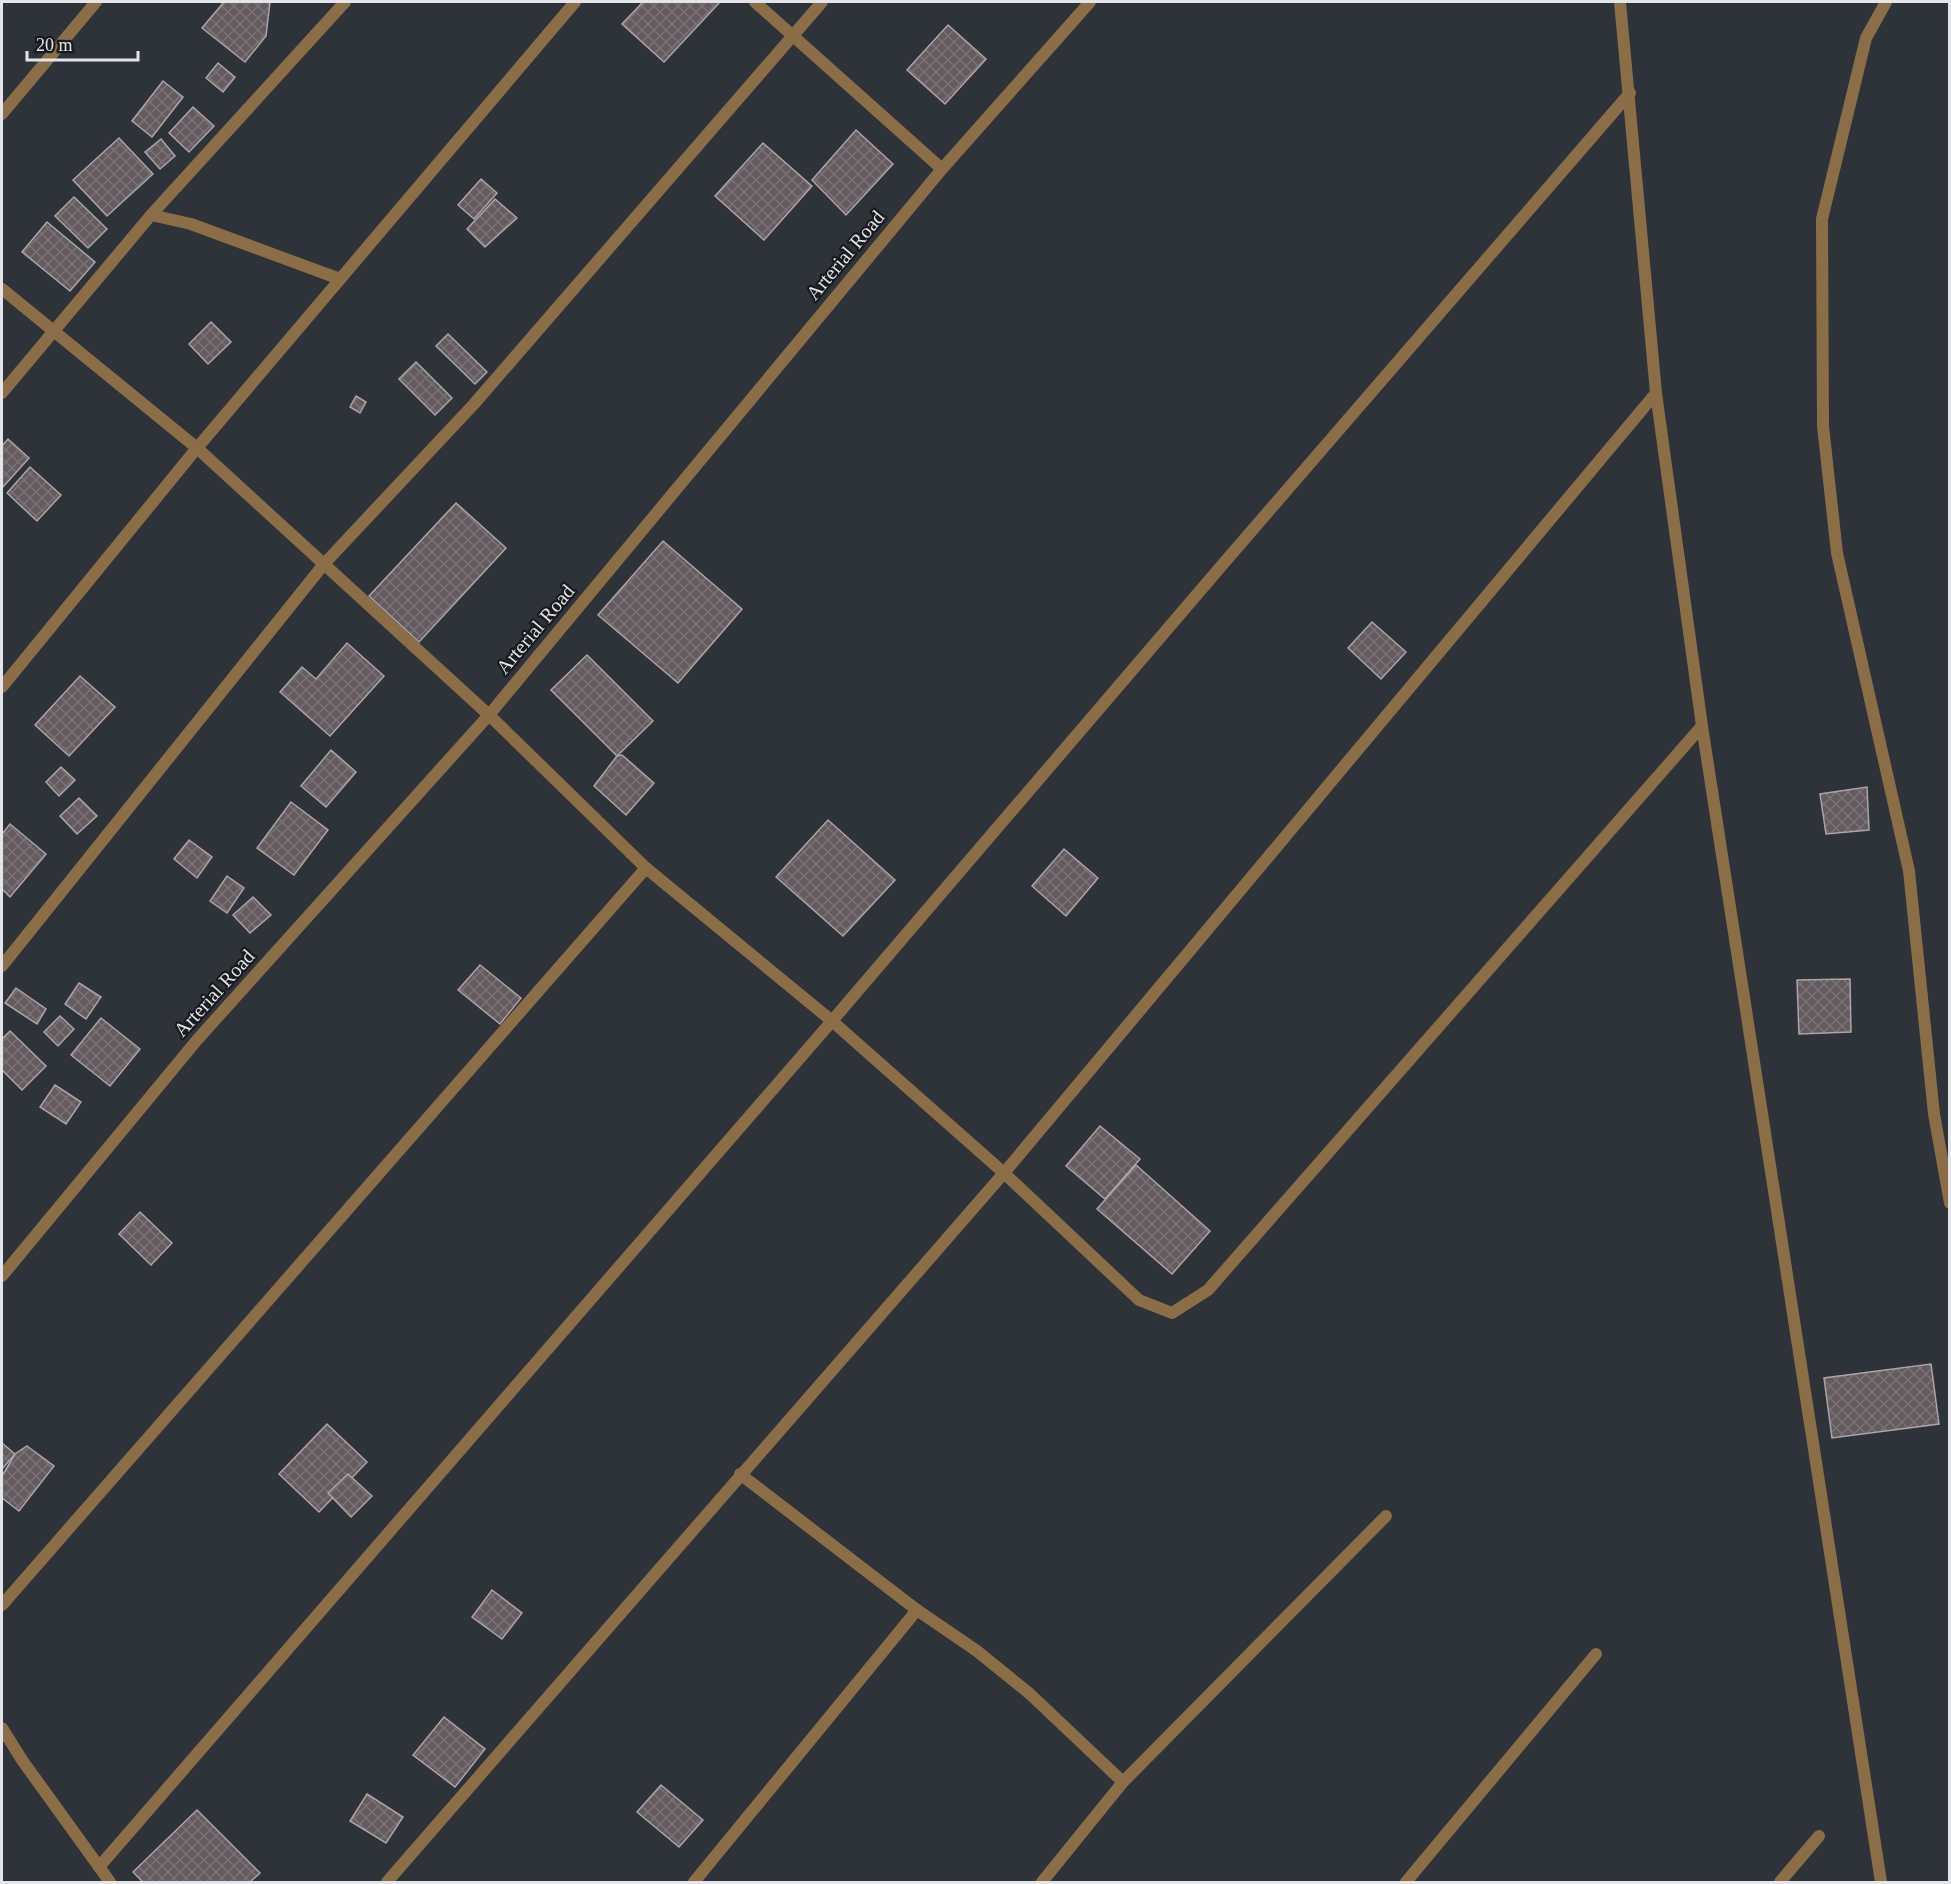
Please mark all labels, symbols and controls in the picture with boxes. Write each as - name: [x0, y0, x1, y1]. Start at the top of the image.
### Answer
- scale bar: [27, 24, 138, 62]
- text: 20 m: [36, 35, 73, 55]
- street label: Arterial Road: [801, 206, 889, 304]
- street label: Arterial Road: [491, 580, 579, 678]
- street label: Arterial Road: [169, 945, 259, 1041]

